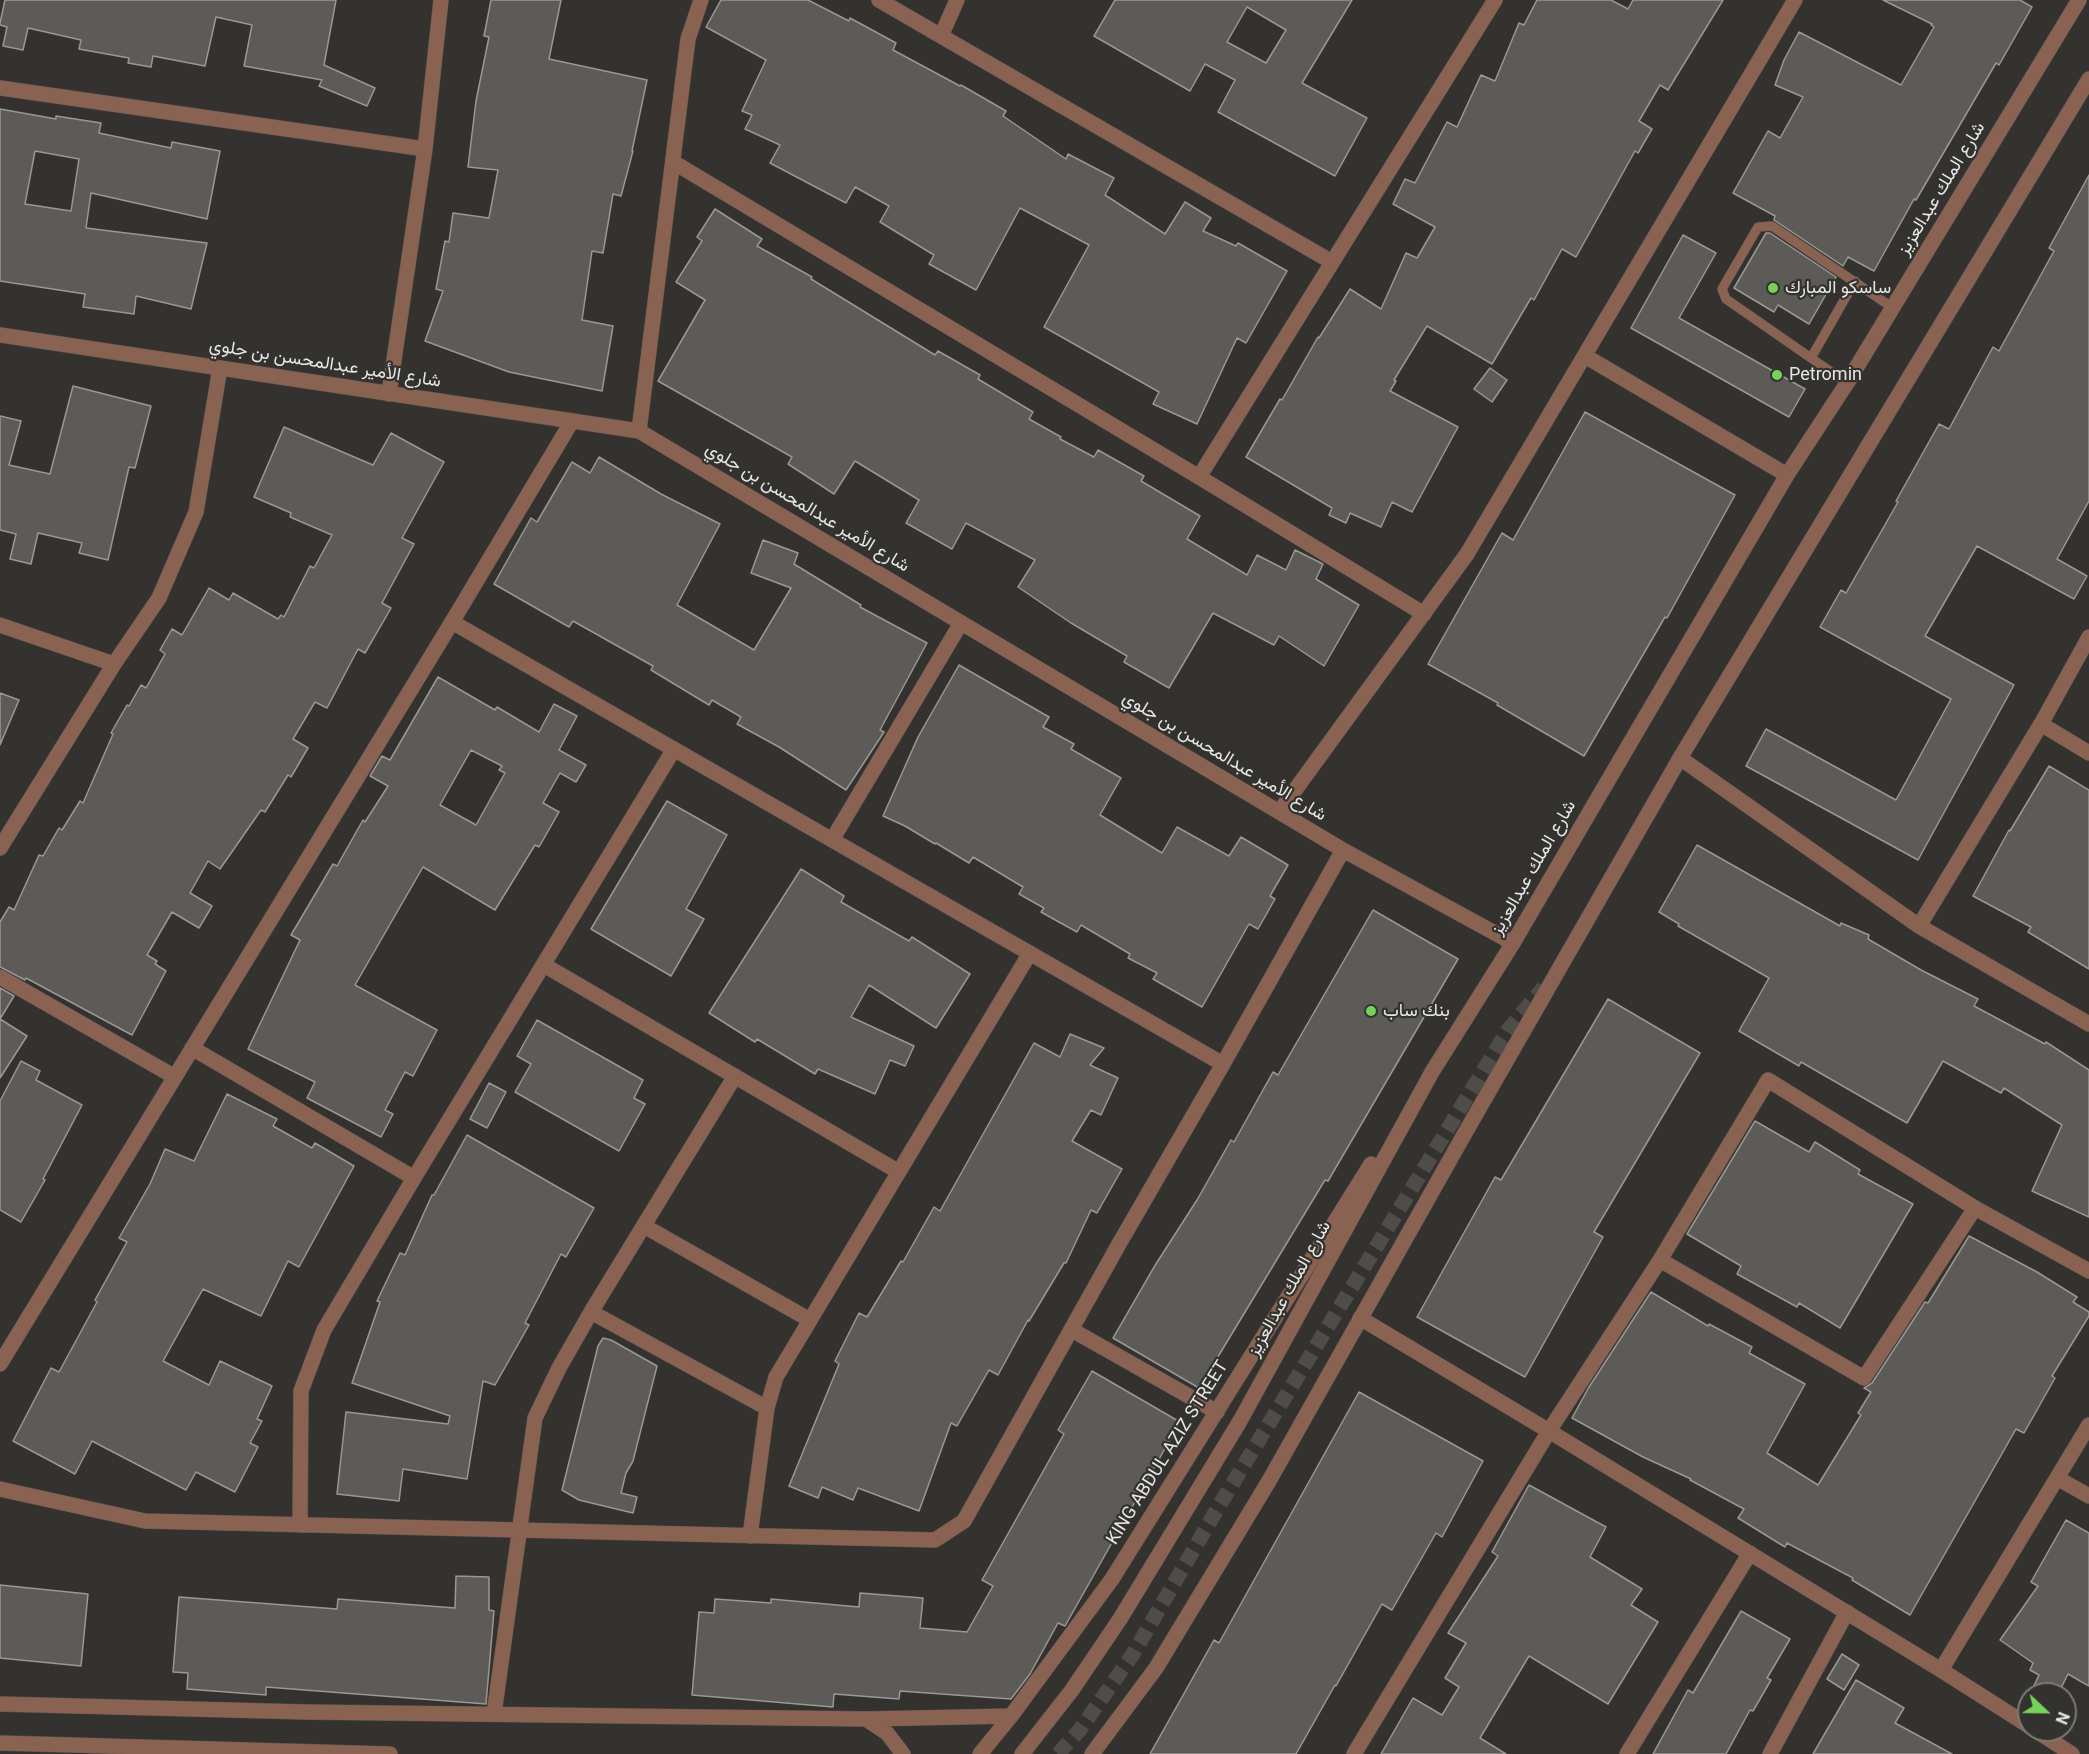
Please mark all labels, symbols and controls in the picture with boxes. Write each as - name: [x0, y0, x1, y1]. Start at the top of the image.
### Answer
- street label: شارع الملك عبدالعزيز: [1894, 118, 1990, 260]
- place label: ساسكو المبارك: [1785, 277, 1891, 299]
- marker: ساسكو المبارك: [1766, 281, 1780, 295]
- street label: شارع الأمير عبدالمحسن بن جلوي: [208, 335, 442, 393]
- place label: Petromin: [1789, 364, 1862, 386]
- marker: Petromin: [1770, 368, 1784, 382]
- street label: شارع الأمير عبدالمحسن بن جلوي: [701, 438, 913, 578]
- street label: شارع الأمير عبدالمحسن بن جلوي: [1118, 687, 1330, 827]
- street label: شارع الملك عبدالعزيز: [1487, 797, 1581, 939]
- place label: بنك ساب: [1383, 1000, 1450, 1022]
- marker: بنك ساب: [1364, 1004, 1378, 1018]
- street label: شارع الملك عبدالعزيز: [1244, 1217, 1336, 1361]
- street label: KING ABDUL AZIZ STREET: [1102, 1357, 1234, 1549]
- north arrow: [2017, 1682, 2077, 1742]
- text: N: [2051, 1709, 2073, 1727]

